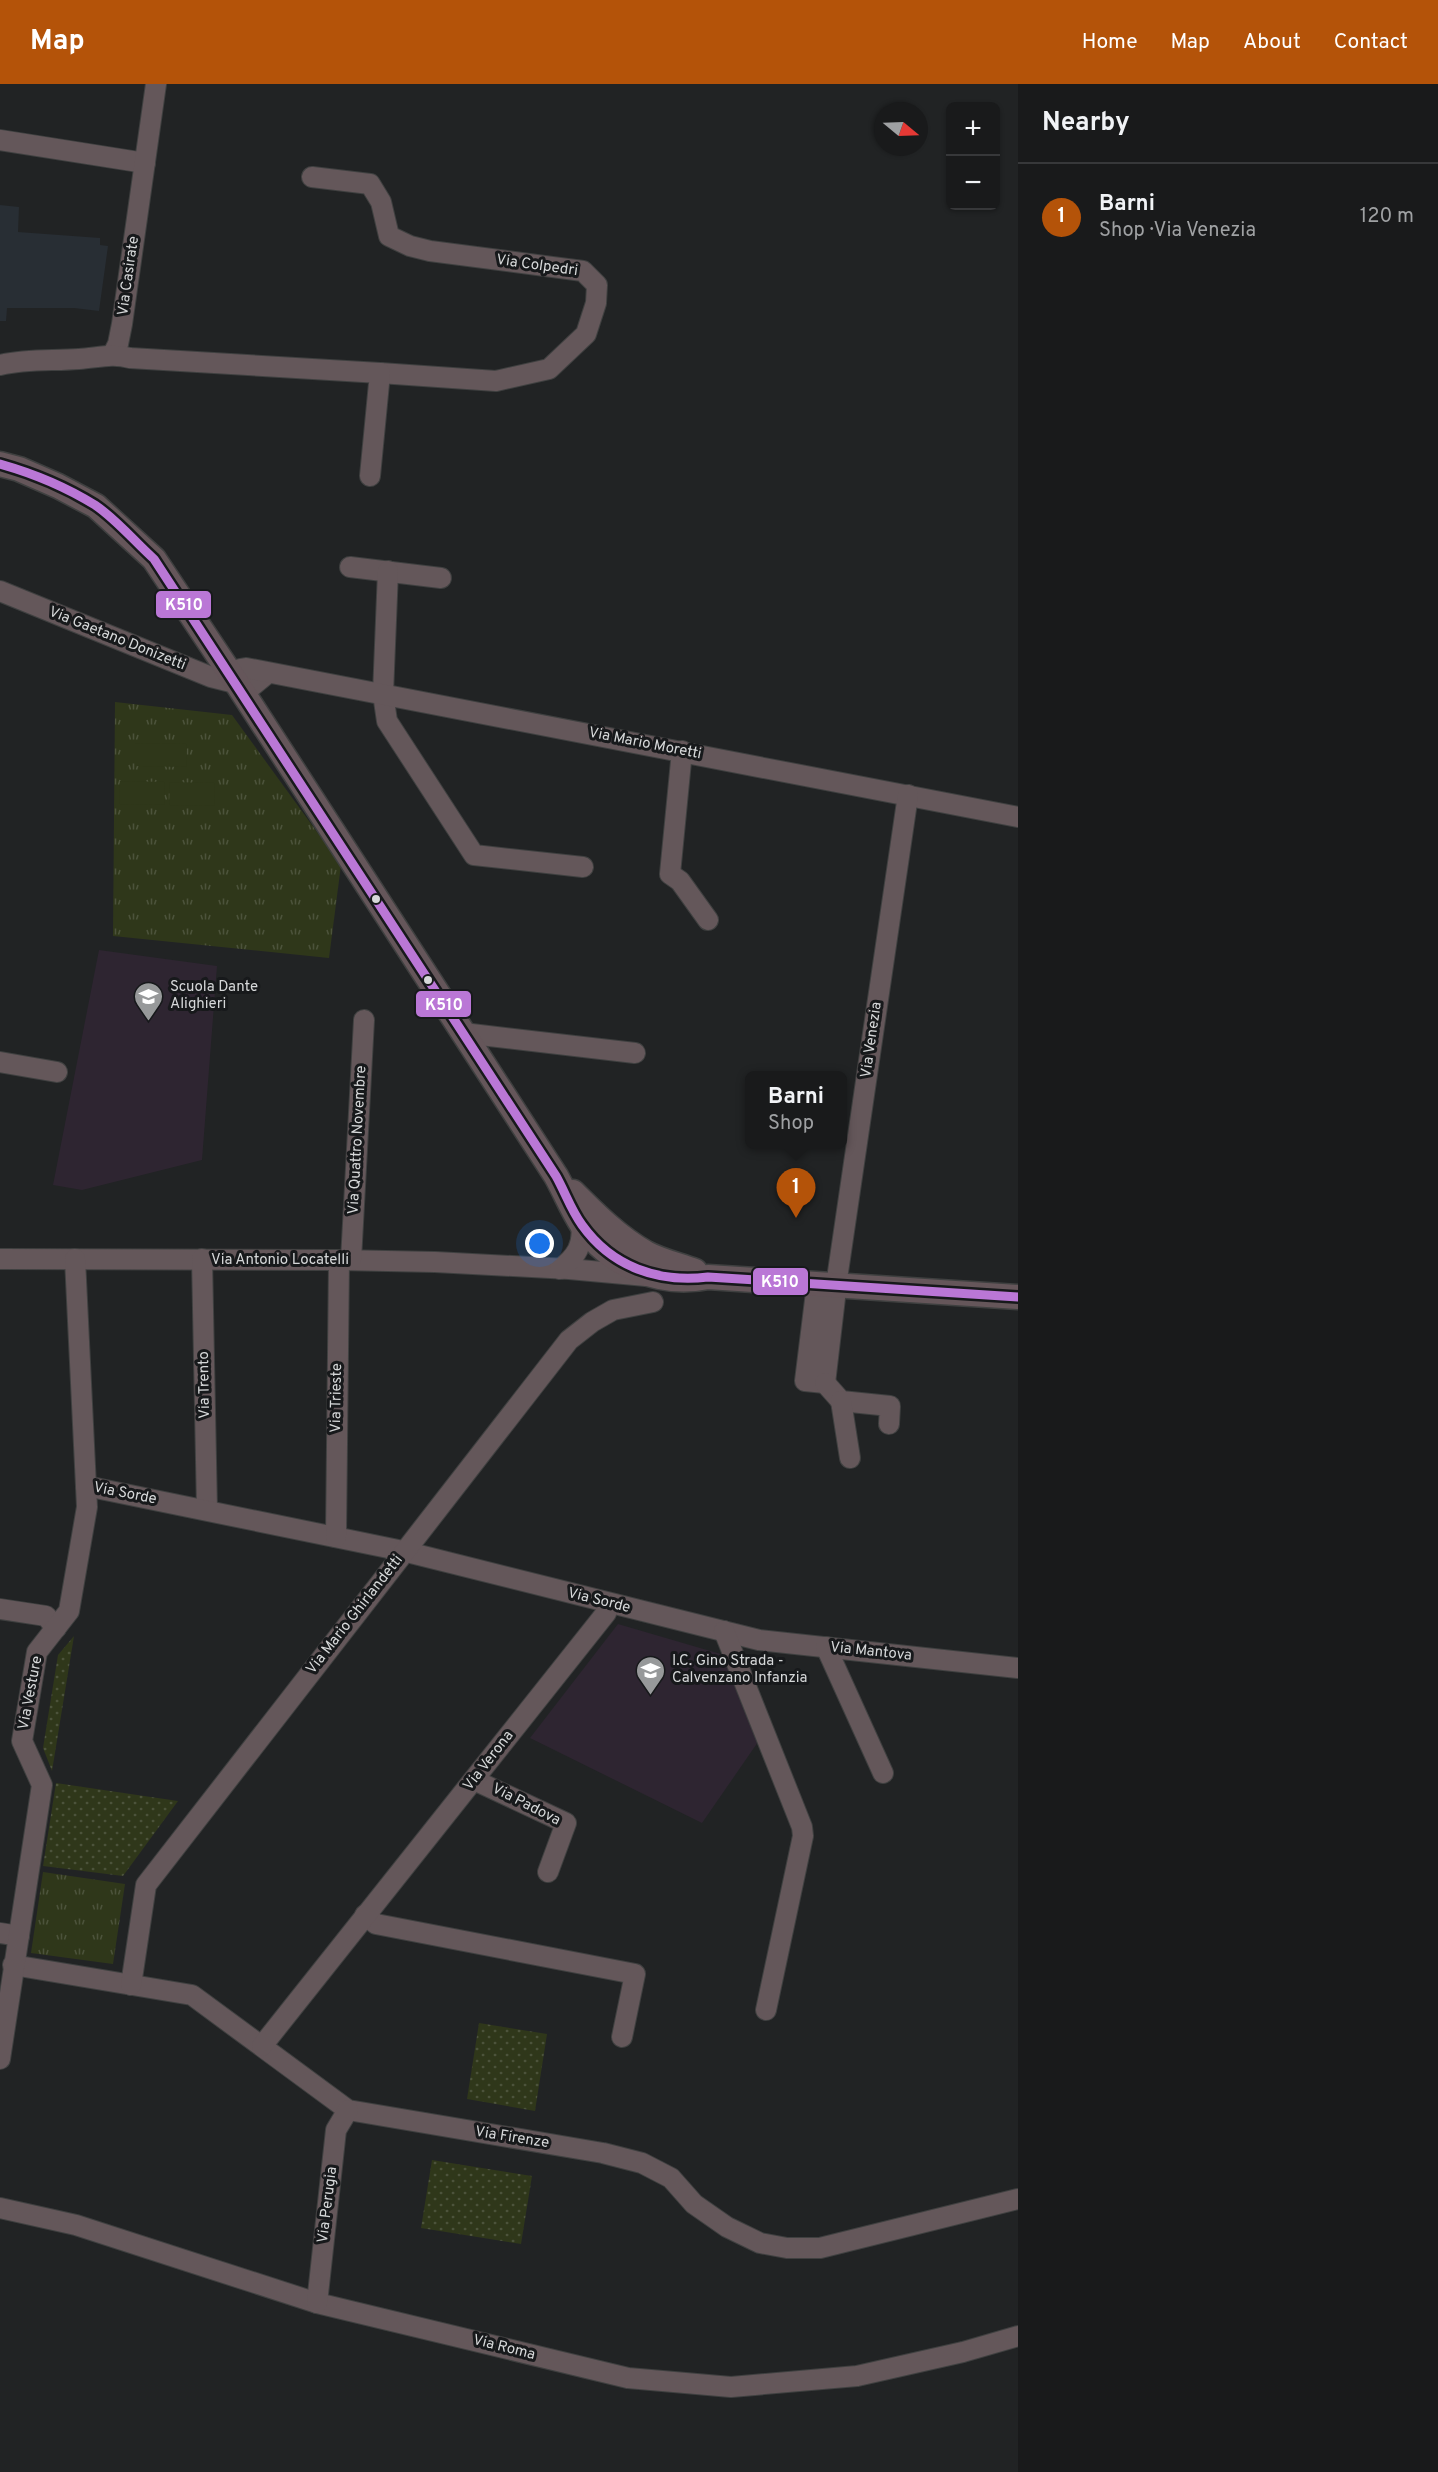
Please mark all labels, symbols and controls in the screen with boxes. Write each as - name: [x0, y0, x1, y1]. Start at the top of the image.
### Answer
- text: Map: [30, 24, 85, 60]
- text: Home: [1082, 29, 1138, 56]
- text: Map: [1171, 29, 1210, 56]
- text: About: [1243, 29, 1301, 56]
- text: Contact: [1334, 29, 1408, 56]
- north arrow: [874, 102, 928, 156]
- map controls: [946, 102, 1000, 210]
- button: +: [946, 102, 1000, 156]
- text: Nearby: [1042, 107, 1130, 140]
- button: −: [946, 156, 1000, 210]
- text: Barni: [1099, 191, 1155, 218]
- text: 1: [1058, 204, 1066, 230]
- text: 120 m: [1360, 204, 1414, 230]
- text: Shop · Via Venezia: [1099, 218, 1256, 244]
- street label: Via Casirate: [114, 235, 144, 317]
- street label: Via Colpedri: [495, 251, 579, 281]
- line badge: K510: [155, 590, 212, 619]
- text: K510: [165, 596, 203, 616]
- street label: Via Gaetano Donizetti: [46, 603, 188, 675]
- street label: Via Mario Moretti: [587, 724, 703, 764]
- unlabelled marker: [370, 893, 382, 905]
- unlabelled marker: [422, 974, 434, 986]
- place label: Scuola Dante Alighieri: [170, 978, 258, 1014]
- school or university icon: Scuola Dante Alighieri: [133, 980, 165, 1022]
- line badge: K510: [415, 990, 472, 1018]
- text: K510: [425, 996, 463, 1016]
- street label: Via Venezia: [857, 1001, 887, 1079]
- street label: Via Quattro Novembre: [345, 1065, 371, 1215]
- popup: [745, 1071, 847, 1149]
- text: Barni: [768, 1084, 824, 1111]
- text: Shop: [768, 1111, 814, 1137]
- pin: 1: [776, 1168, 816, 1218]
- your location: [525, 1229, 554, 1258]
- street label: Via Antonio Locatelli: [211, 1251, 349, 1270]
- line badge: K510: [752, 1267, 809, 1296]
- text: K510: [761, 1273, 799, 1293]
- street label: Via Trento: [195, 1351, 215, 1419]
- street label: Via Trieste: [327, 1363, 347, 1433]
- street label: Via Sorde: [92, 1479, 158, 1509]
- street label: Via Mario Ghirlandetti: [303, 1552, 407, 1678]
- street label: Via Sorde: [566, 1584, 632, 1618]
- street label: Via Mantova: [829, 1638, 913, 1666]
- place label: I.C. Gino Strada - Calvenzano Infanzia: [672, 1652, 807, 1688]
- street label: Via Vesture: [15, 1654, 47, 1732]
- school or university icon: I.C. Gino Strada - Calvenzano Infanzia: [635, 1654, 667, 1696]
- street label: Via Verona: [460, 1727, 518, 1795]
- street label: Via Padova: [489, 1780, 563, 1830]
- street label: Via Firenze: [474, 2123, 550, 2153]
- street label: Via Perugia: [314, 2166, 342, 2244]
- street label: Via Roma: [471, 2331, 537, 2365]

